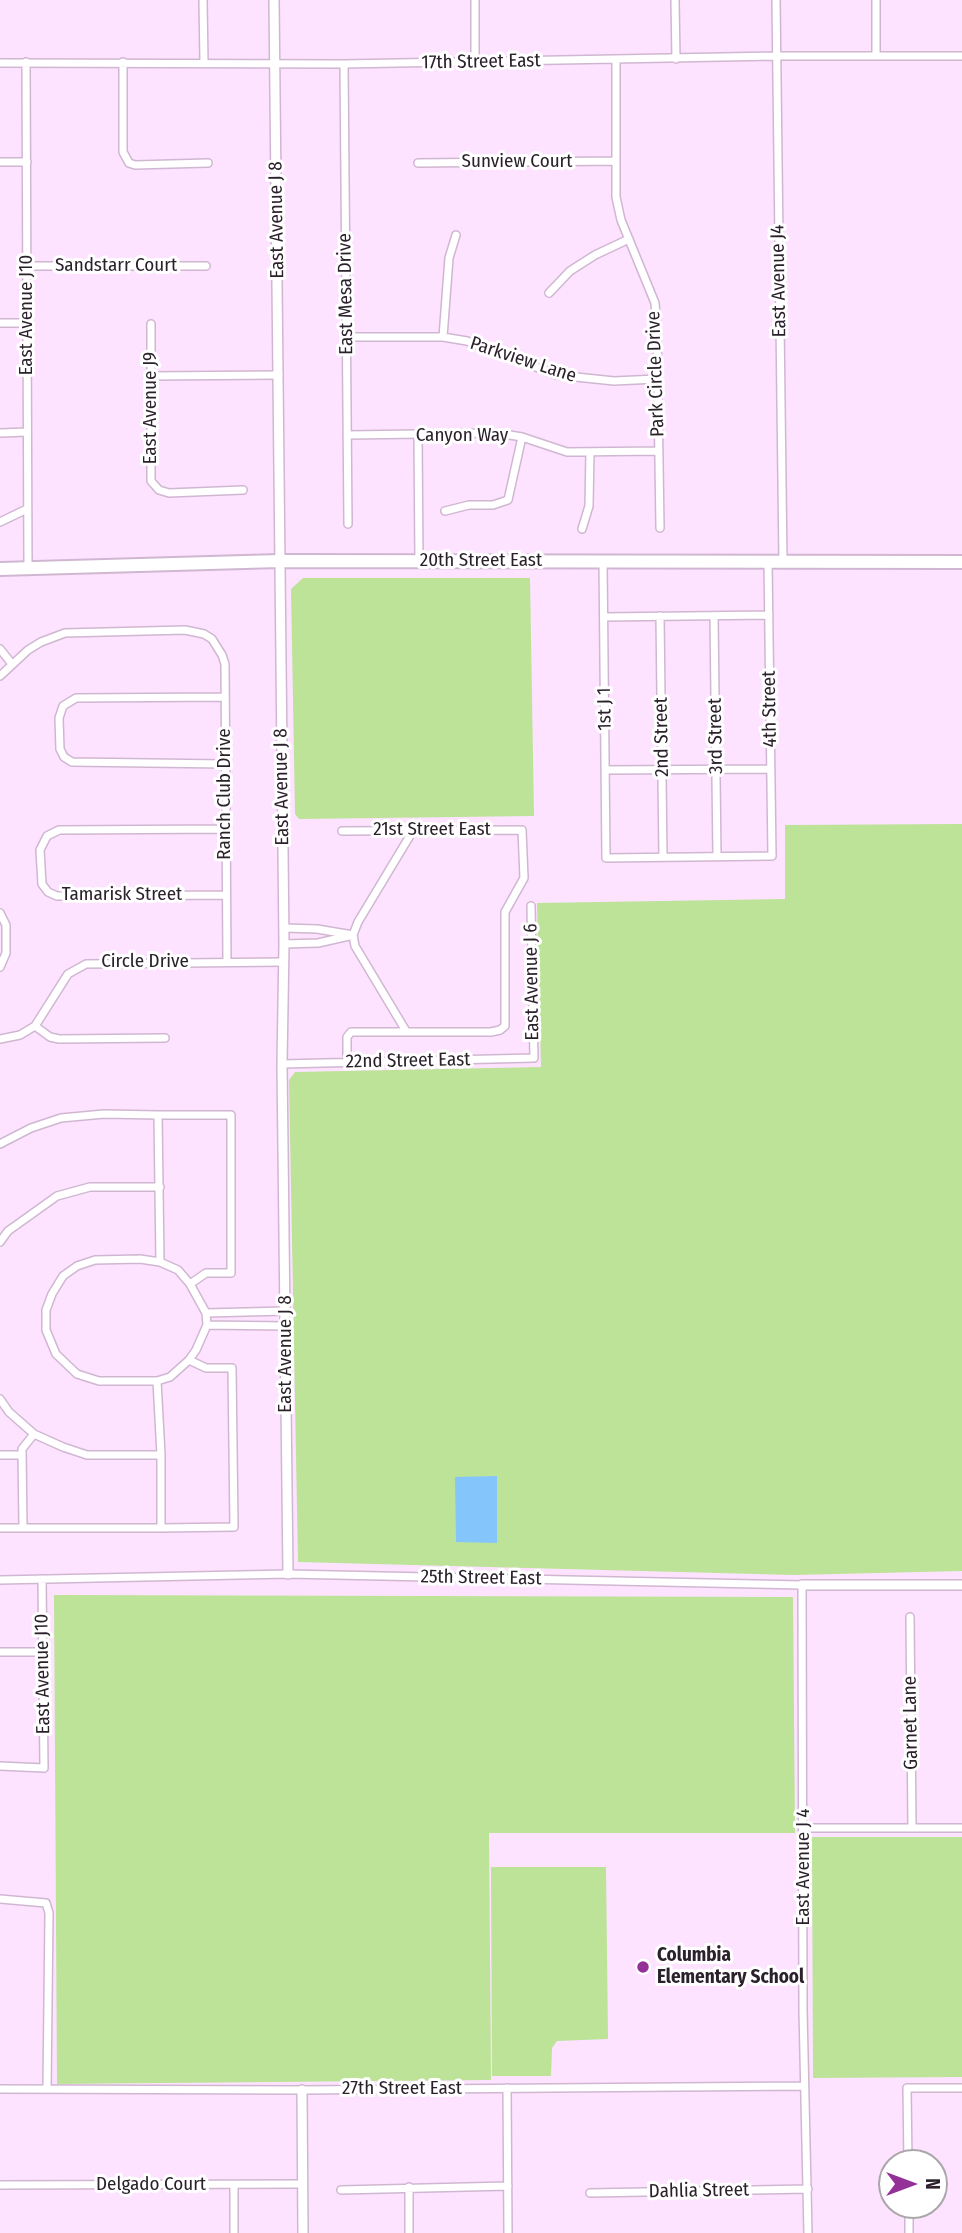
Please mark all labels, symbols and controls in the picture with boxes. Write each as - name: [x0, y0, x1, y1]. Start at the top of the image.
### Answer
- street label: 17th Street East: [421, 50, 541, 74]
- street label: Sunview Court: [462, 151, 572, 173]
- street label: East Avenue J 8: [265, 161, 289, 279]
- street label: East Avenue J4: [767, 225, 791, 337]
- street label: East Mesa Drive: [334, 233, 358, 355]
- street label: East Avenue J10: [16, 255, 38, 375]
- street label: Sandstarr Court: [55, 255, 177, 277]
- street label: Park Circle Drive: [642, 311, 670, 437]
- street label: Parkview Lane: [467, 332, 579, 388]
- street label: East Avenue J9: [140, 352, 162, 464]
- street label: Canyon Way: [416, 425, 508, 447]
- street label: 20th Street East: [420, 550, 542, 572]
- street label: 4th Street: [758, 671, 782, 747]
- street label: 1st J 1: [593, 687, 617, 731]
- street label: 2nd Street: [650, 697, 674, 777]
- street label: 3rd Street: [704, 698, 728, 774]
- street label: Ranch Club Drive: [214, 728, 236, 860]
- street label: East Avenue J 8: [270, 728, 294, 846]
- street label: 21st Street East: [373, 819, 491, 841]
- street label: Tamarisk Street: [62, 884, 182, 906]
- street label: East Avenue J 6: [520, 923, 544, 1041]
- street label: Circle Drive: [101, 951, 189, 973]
- street label: 22nd Street East: [345, 1049, 471, 1073]
- street label: East Avenue J 8: [275, 1295, 297, 1413]
- street label: 25th Street East: [420, 1566, 542, 1590]
- street label: East Avenue J10: [31, 1613, 55, 1735]
- street label: Garnet Lane: [899, 1676, 923, 1770]
- street label: East Avenue J 4: [793, 1808, 815, 1926]
- place label: Columbia Elementary School: [657, 1945, 804, 1989]
- marker: Columbia Elementary School: [635, 1959, 651, 1975]
- street label: 27th Street East: [342, 2078, 462, 2100]
- north arrow: [878, 2149, 948, 2219]
- street label: Delgado Court: [96, 2174, 206, 2196]
- text: N: [921, 2178, 944, 2190]
- street label: Dahlia Street: [649, 2179, 749, 2203]

